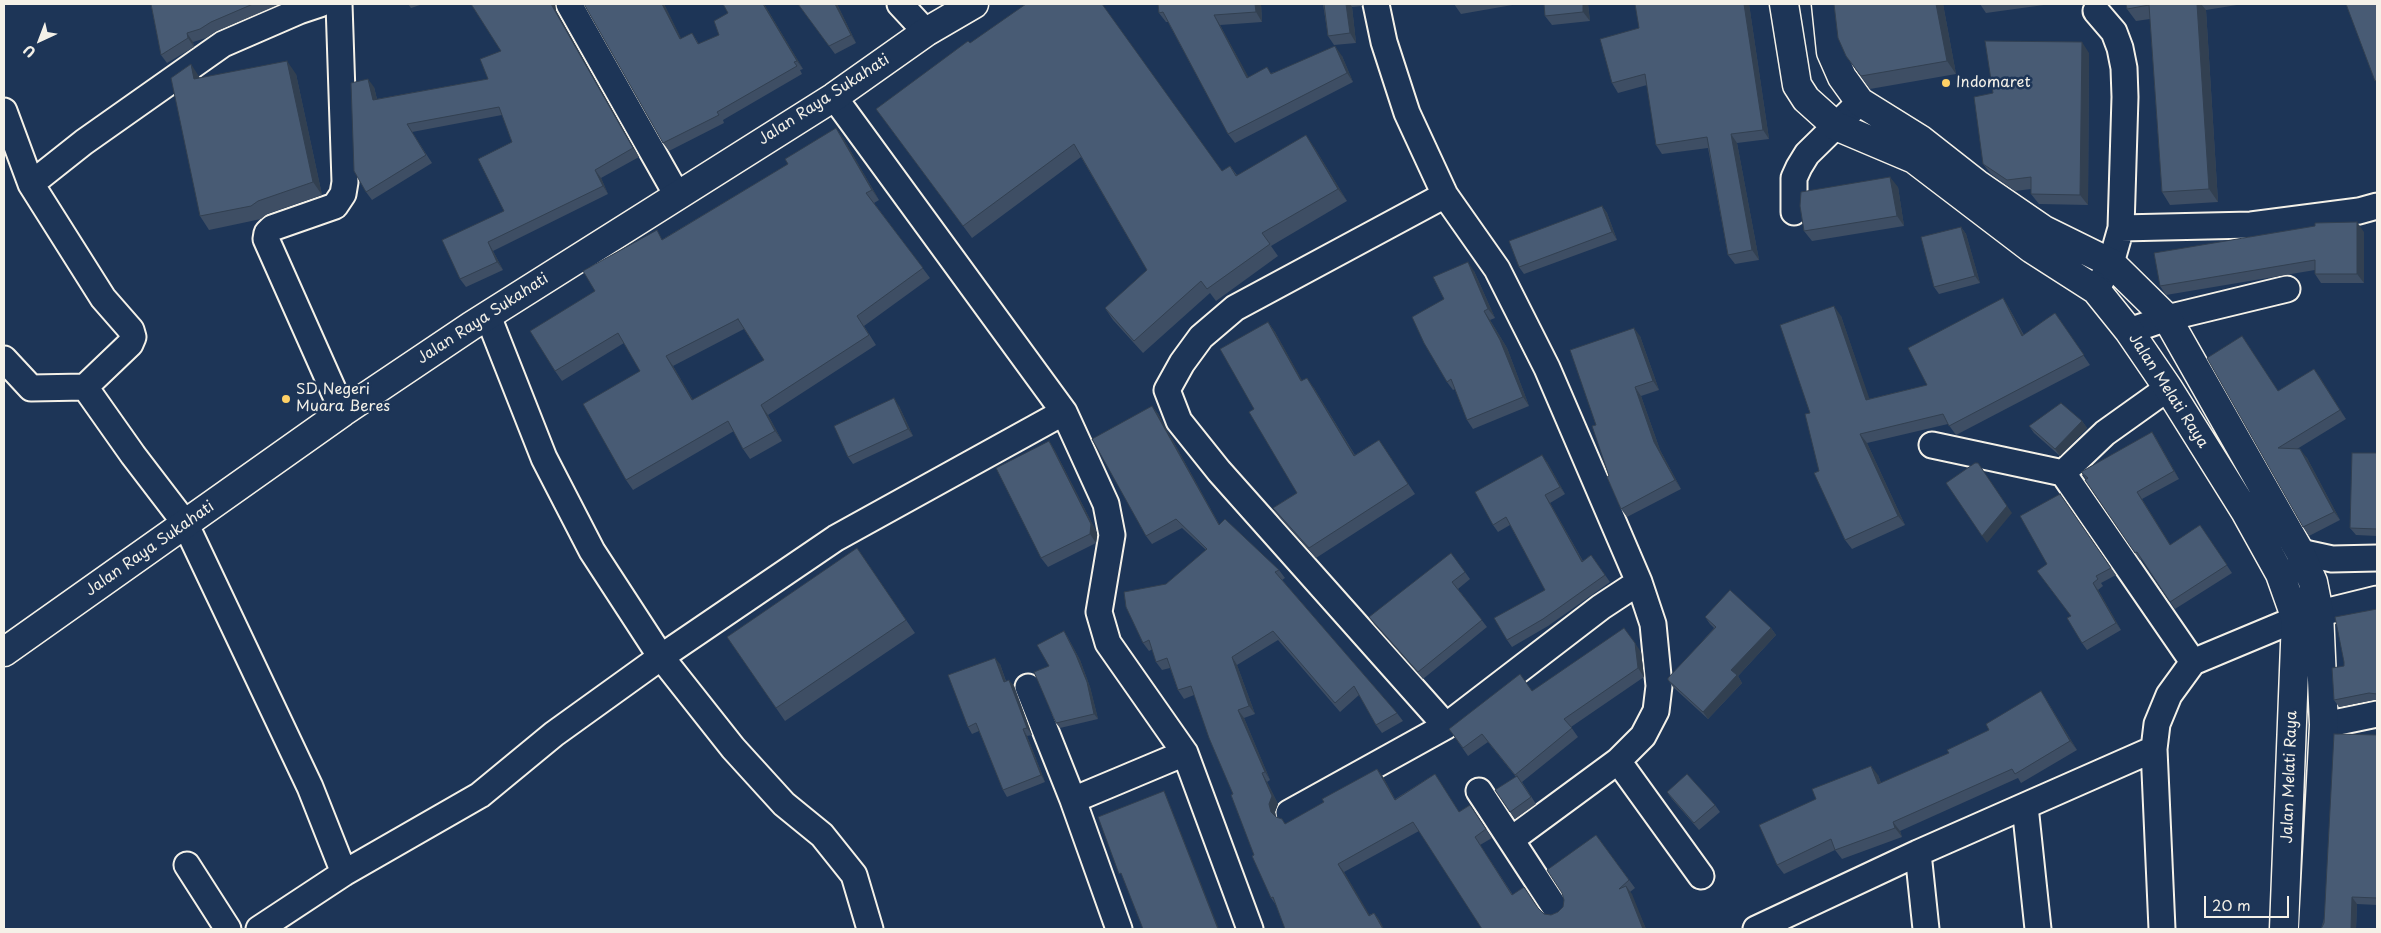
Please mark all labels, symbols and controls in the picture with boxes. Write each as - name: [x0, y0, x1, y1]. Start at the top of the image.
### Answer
- north arrow: [15, 15, 65, 65]
- text: U: [18, 40, 40, 63]
- street label: Jalan Raya Sukahati: [755, 51, 893, 149]
- place label: Indomaret: [1956, 74, 2031, 92]
- marker: Indomaret: [1940, 77, 1952, 89]
- street label: Jalan Raya Sukahati: [414, 270, 552, 368]
- street label: Jalan Melati Raya: [2124, 330, 2212, 452]
- place label: SD Negeri Muara Beres: [296, 381, 390, 416]
- marker: SD Negeri Muara Beres: [280, 393, 292, 405]
- street label: Jalan Raya Sukahati: [82, 498, 218, 600]
- street label: Jalan Melati Raya: [2279, 710, 2301, 844]
- scale bar: [2206, 886, 2291, 918]
- text: 20 m: [2212, 893, 2251, 916]

